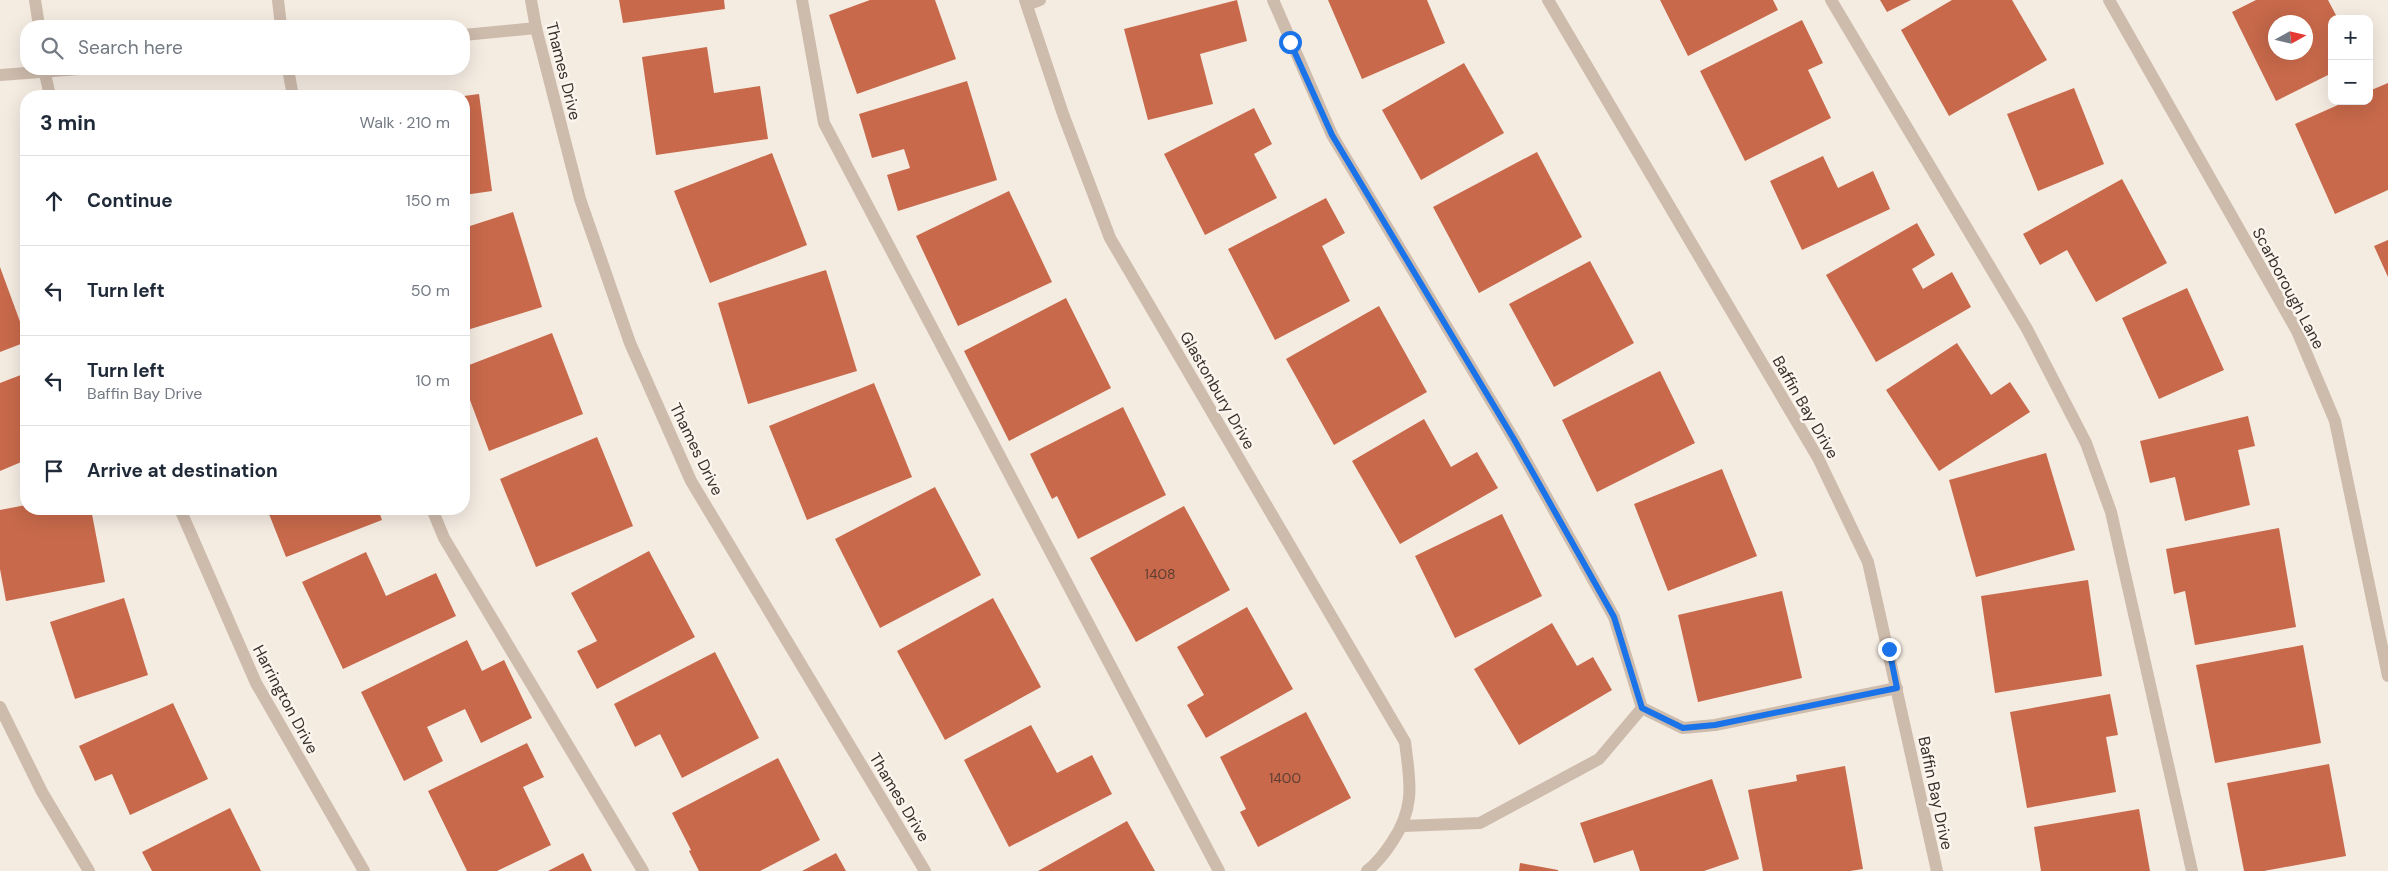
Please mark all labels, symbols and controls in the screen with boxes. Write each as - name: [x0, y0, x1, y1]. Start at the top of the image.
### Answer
- north arrow: [2268, 15, 2313, 60]
- map controls: [2328, 15, 2373, 105]
- button: +: [2328, 15, 2373, 60]
- search box: [20, 20, 470, 75]
- street label: Thames Drive: [541, 20, 586, 122]
- route start: [1279, 31, 1302, 54]
- icon: search: [38, 34, 66, 62]
- text: Search here: [78, 35, 183, 60]
- button: −: [2328, 60, 2373, 105]
- text: 3 min: [40, 109, 96, 137]
- text: Walk · 210 m: [360, 112, 450, 133]
- icon: ahead: [40, 187, 68, 215]
- text: Continue: [87, 188, 173, 213]
- text: 150 m: [406, 190, 450, 211]
- street label: Scarborough Lane: [2248, 224, 2329, 353]
- icon: left: [40, 277, 68, 305]
- text: Turn left: [87, 278, 165, 303]
- text: 50 m: [411, 280, 450, 301]
- street label: Glastonbury Drive: [1175, 327, 1260, 453]
- street label: Baffin Bay Drive: [1768, 352, 1844, 462]
- text: Turn left: [87, 358, 165, 383]
- icon: left: [40, 367, 68, 395]
- text: 10 m: [416, 370, 450, 391]
- text: Baffin Bay Drive: [87, 383, 202, 404]
- street label: Thames Drive: [665, 399, 728, 499]
- icon: arrive: [40, 457, 68, 485]
- text: Arrive at destination: [87, 458, 278, 483]
- house number: 1408: [1145, 565, 1175, 583]
- route end: [1878, 638, 1901, 661]
- street label: Harrington Drive: [248, 641, 323, 757]
- street label: Baffin Bay Drive: [1913, 734, 1958, 852]
- street label: Thames Drive: [865, 749, 934, 846]
- house number: 1400: [1269, 769, 1301, 787]

